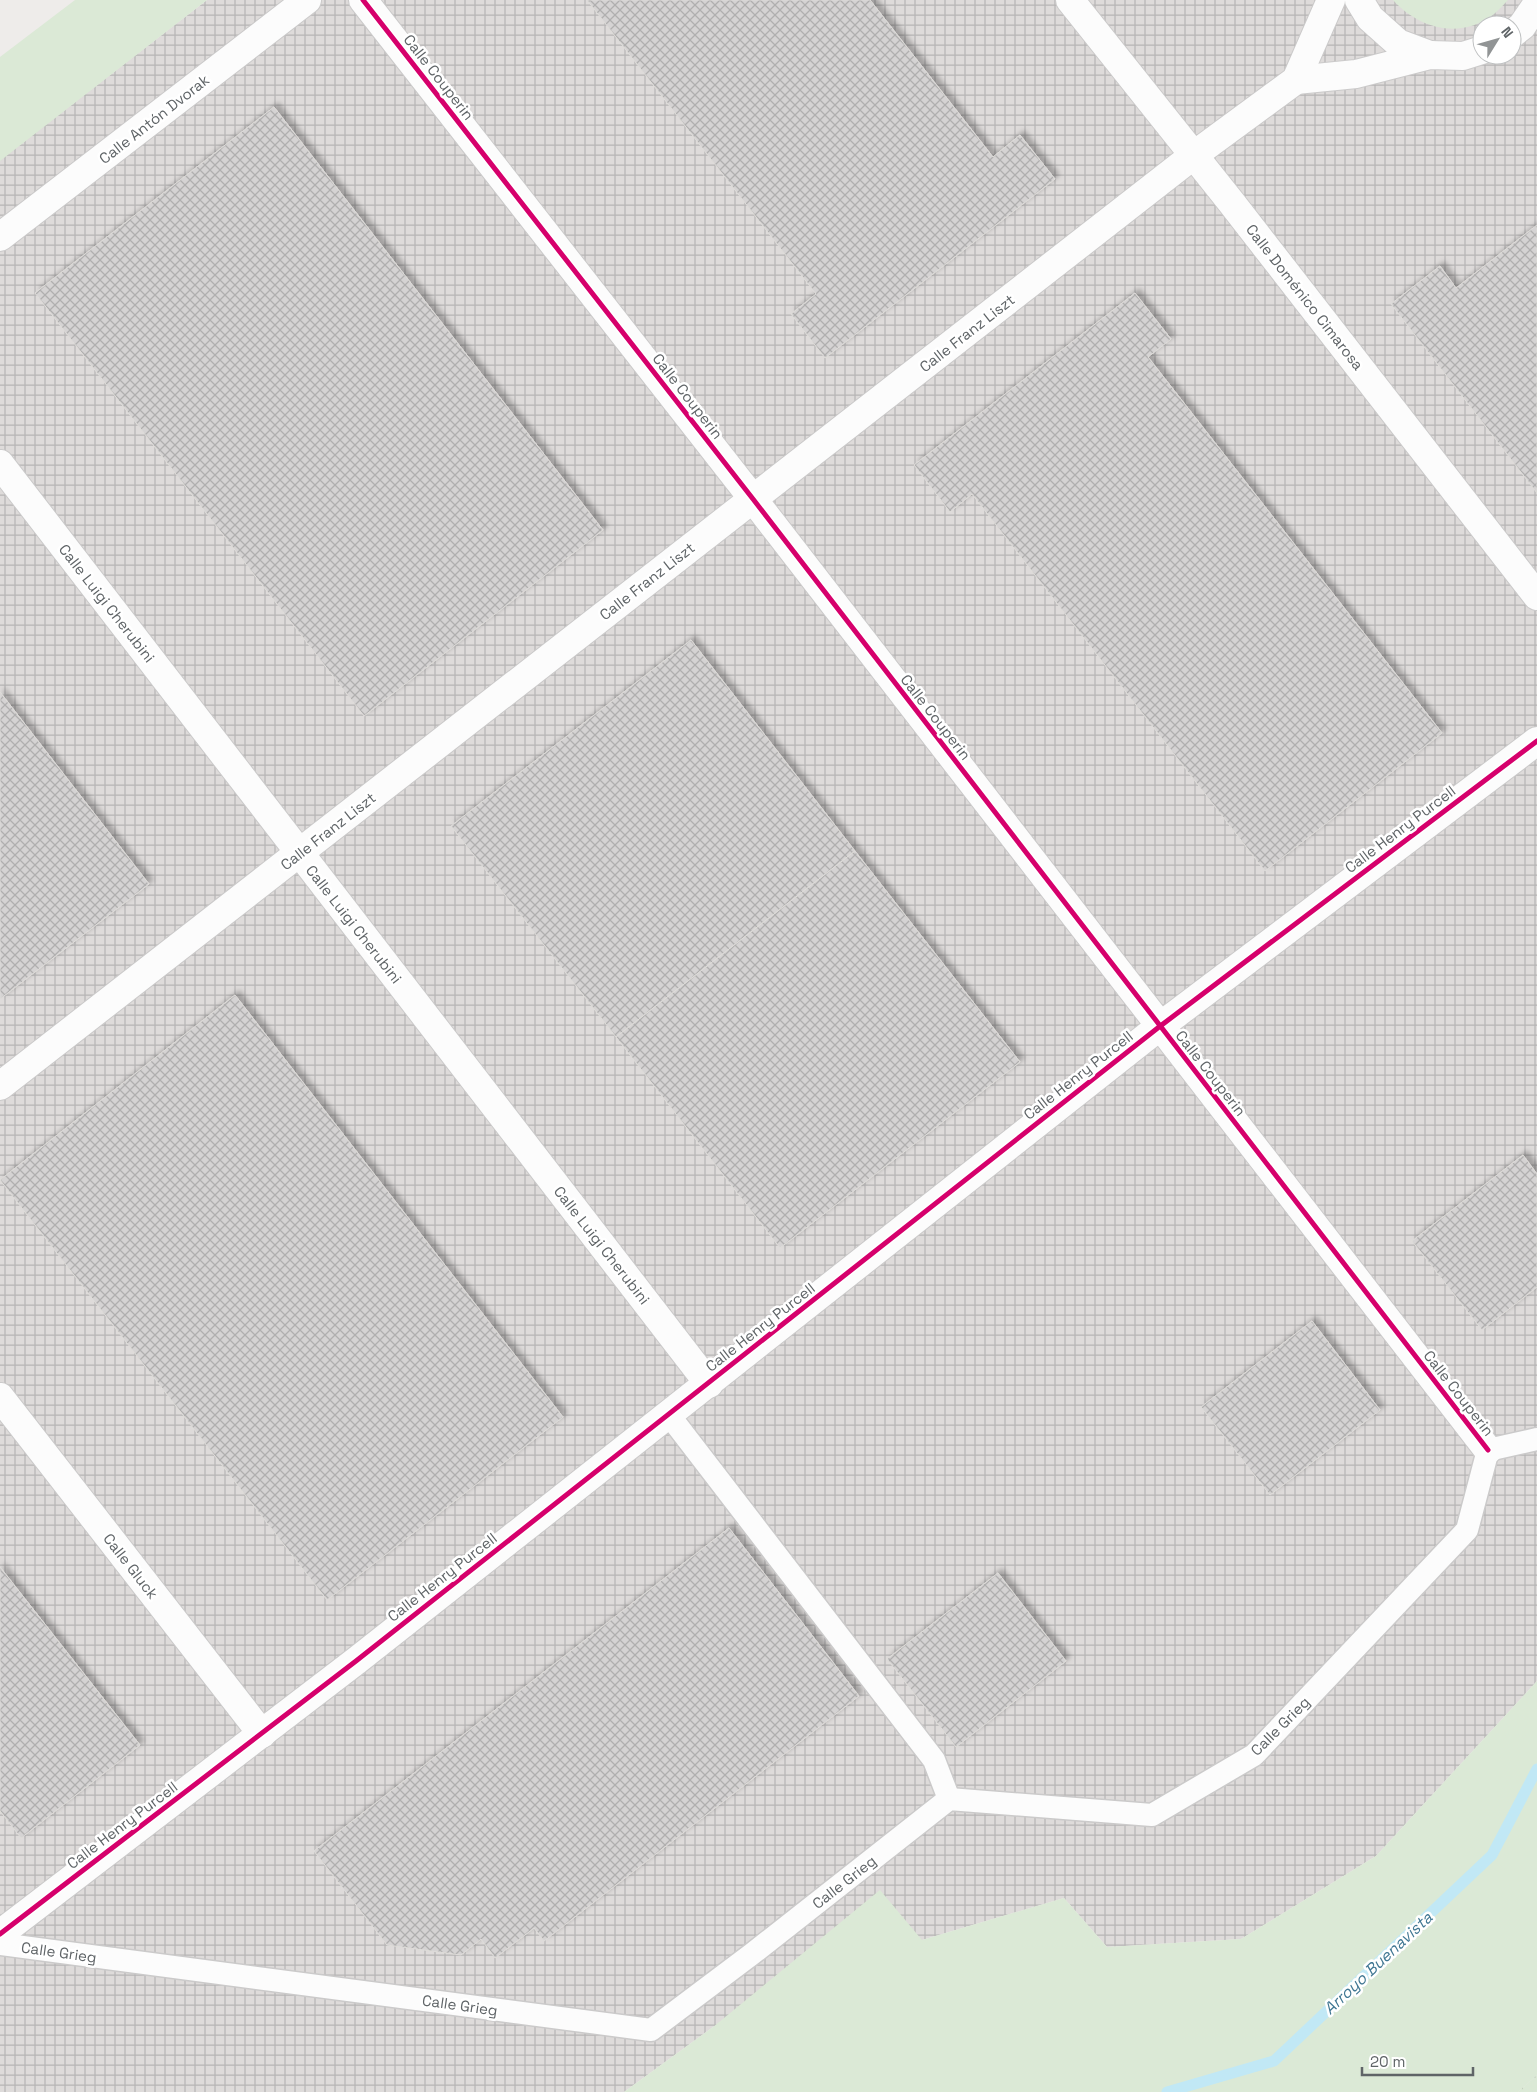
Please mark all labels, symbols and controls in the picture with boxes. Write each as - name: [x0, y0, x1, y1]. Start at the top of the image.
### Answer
- north arrow: [1472, 15, 1522, 65]
- text: N: [1497, 23, 1517, 41]
- street label: Calle Couperin: [400, 30, 478, 124]
- street label: Calle Antón Dvorak: [95, 70, 213, 168]
- street label: Calle Doménico Cimarosa: [1242, 220, 1368, 374]
- street label: Calle Franz Liszt: [916, 290, 1019, 376]
- street label: Calle Couperin: [649, 349, 727, 443]
- street label: Calle Franz Liszt: [596, 538, 699, 624]
- street label: Calle Luigi Cherubini: [55, 540, 159, 666]
- street label: Calle Couperin: [897, 670, 975, 764]
- street label: Calle Henry Purcell: [1341, 781, 1459, 877]
- street label: Calle Franz Liszt: [277, 788, 380, 874]
- street label: Calle Luigi Cherubini: [302, 861, 406, 987]
- street label: Calle Henry Purcell: [1019, 1026, 1137, 1124]
- street label: Calle Couperin: [1172, 1026, 1250, 1120]
- street label: Calle Luigi Cherubini: [550, 1182, 654, 1308]
- street label: Calle Henry Purcell: [701, 1278, 819, 1376]
- street label: Calle Couperin: [1420, 1346, 1498, 1440]
- street label: Calle Henry Purcell: [383, 1528, 501, 1626]
- street label: Calle Gluck: [99, 1529, 163, 1603]
- street label: Calle Grieg: [1246, 1692, 1314, 1760]
- street label: Calle Henry Purcell: [63, 1777, 181, 1873]
- street label: Calle Grieg: [808, 1851, 880, 1913]
- water label: Arroyo Buenavista: [1319, 1907, 1437, 2019]
- street label: Calle Grieg: [20, 1937, 98, 1967]
- street label: Calle Grieg: [421, 1990, 499, 2020]
- scale bar: [1362, 2044, 1473, 2076]
- text: 20 m: [1370, 2052, 1405, 2071]

